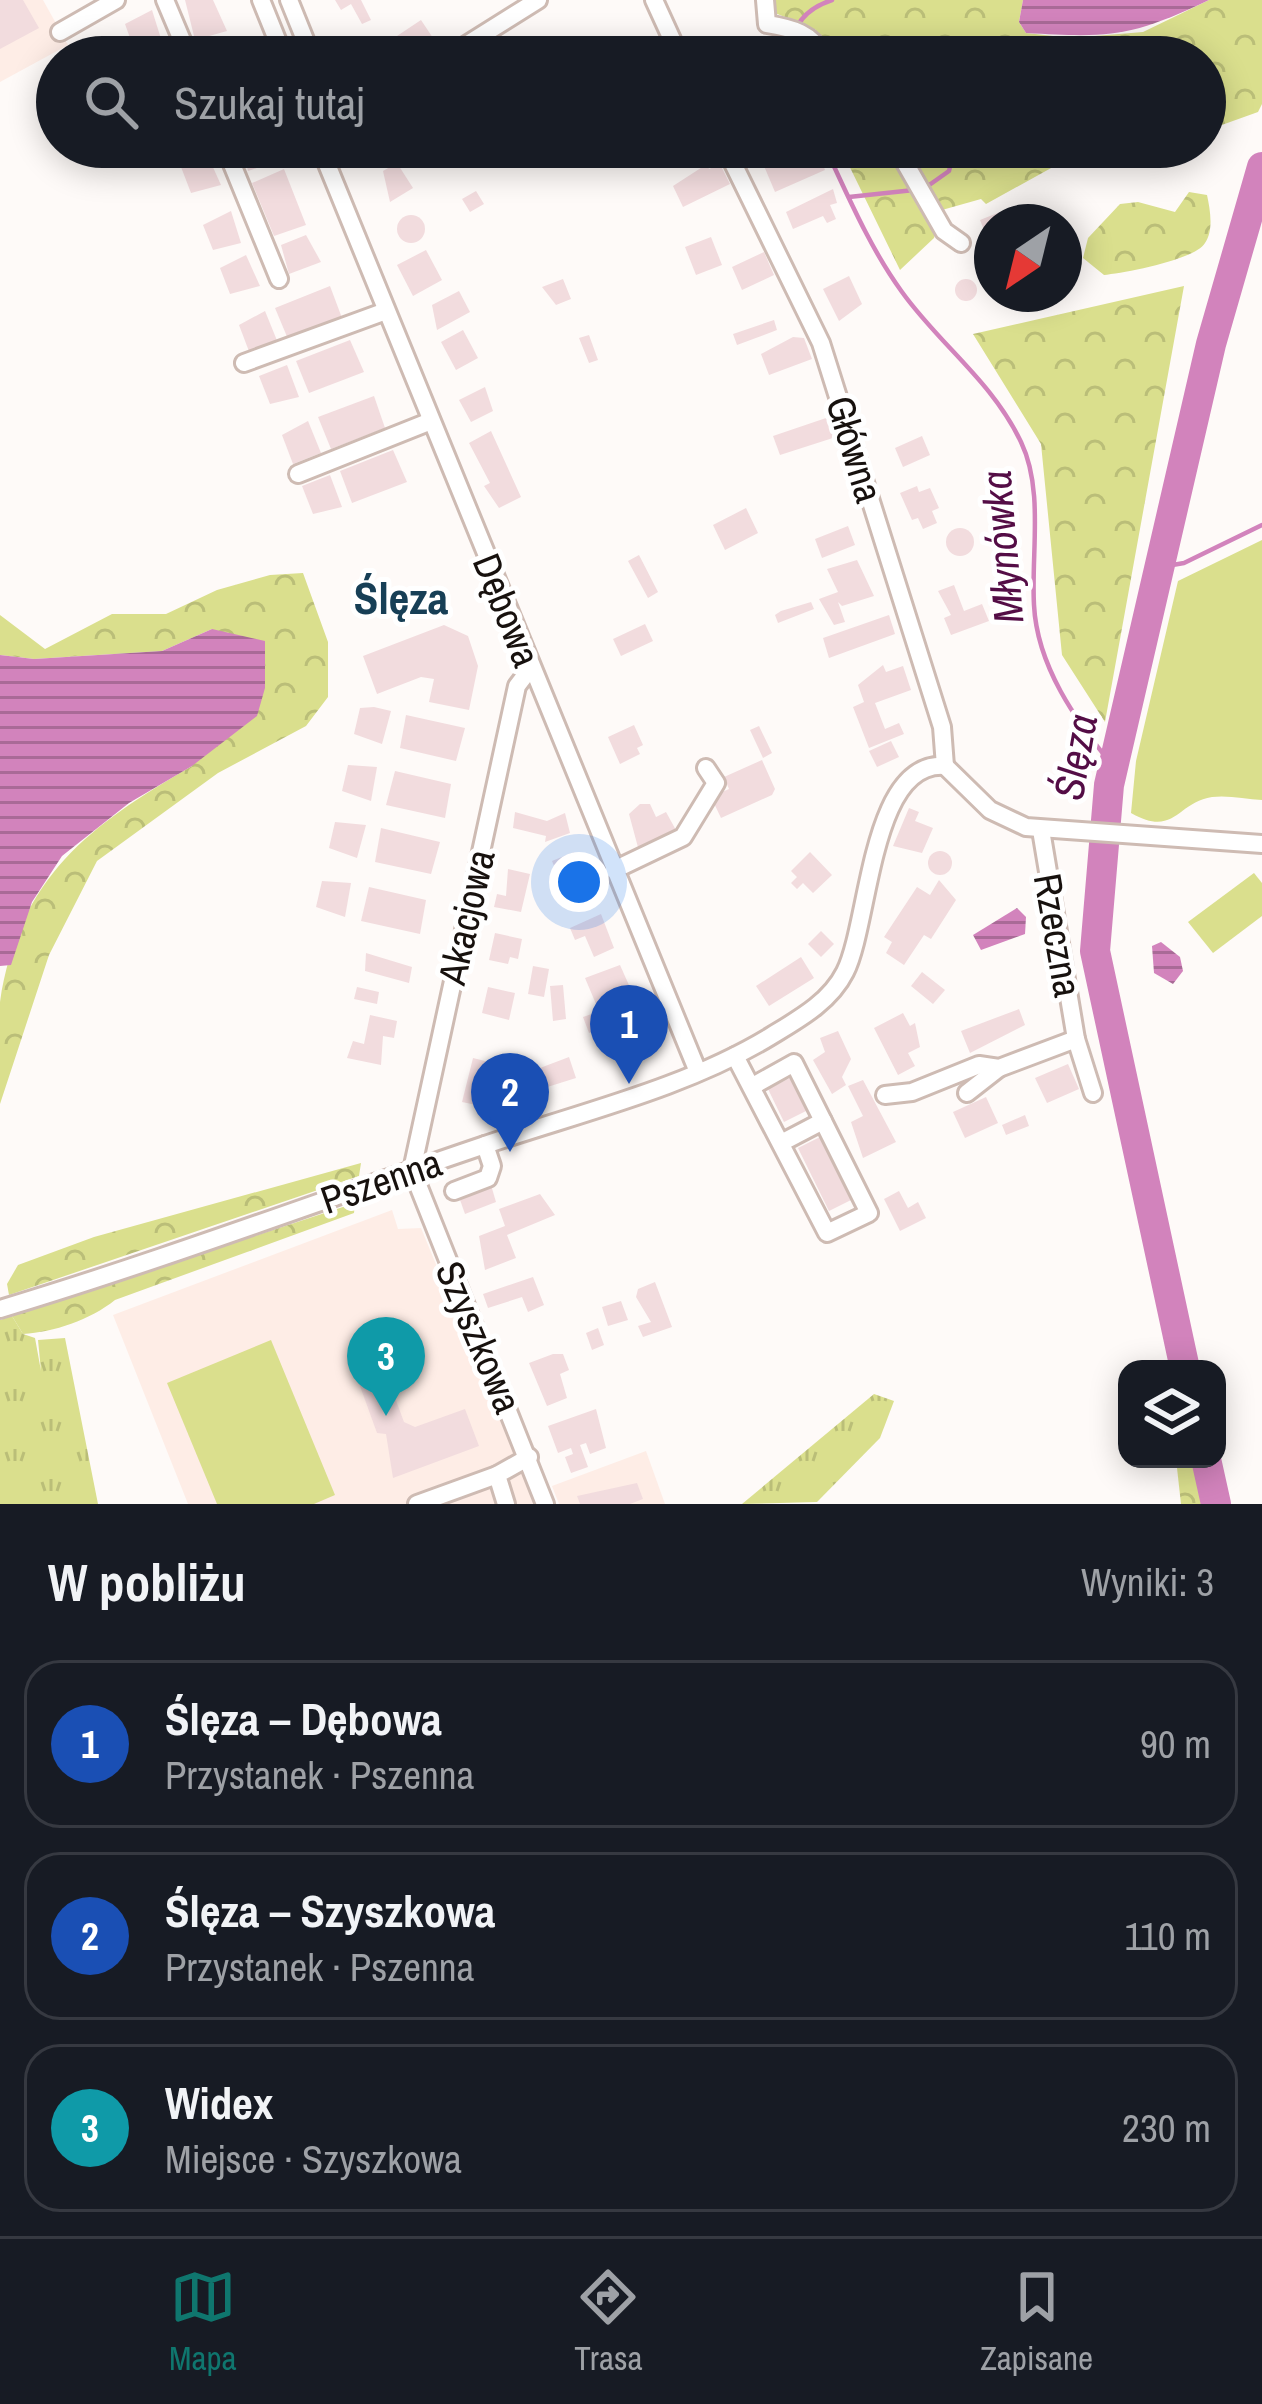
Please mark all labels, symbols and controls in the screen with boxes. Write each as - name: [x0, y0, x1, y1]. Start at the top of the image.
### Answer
- search box: [36, 36, 1226, 168]
- icon: search: [78, 69, 144, 135]
- text: Szukaj tutaj: [174, 72, 365, 133]
- north arrow: [974, 204, 1082, 312]
- street label: Główna: [814, 390, 896, 509]
- water label: Młynówka: [967, 468, 1037, 626]
- street label: Dębowa: [461, 546, 553, 674]
- district label: Ślęza: [354, 567, 449, 628]
- water label: Ślęza: [1040, 710, 1110, 804]
- street label: Akacjowa: [425, 844, 507, 990]
- your location: [549, 852, 609, 912]
- street label: Rzeczna: [1022, 869, 1094, 1001]
- pin: 1: [590, 985, 668, 1084]
- pin: 2: [471, 1053, 549, 1152]
- street label: Pszenna: [314, 1136, 449, 1226]
- street label: Szyszkowa: [424, 1253, 534, 1421]
- pin: 3: [347, 1317, 425, 1416]
- map controls: [1118, 1360, 1226, 1468]
- button: layers: [1118, 1360, 1226, 1468]
- text: W pobliżu: [48, 1548, 245, 1617]
- text: Wyniki: 3: [1081, 1556, 1214, 1608]
- text: Ślęza – Dębowa: [165, 1688, 442, 1749]
- text: 1: [81, 1718, 99, 1770]
- text: 90 m: [1140, 1718, 1211, 1770]
- text: Przystanek · Pszenna: [165, 1749, 474, 1801]
- text: Ślęza – Szyszkowa: [165, 1880, 495, 1941]
- text: 2: [81, 1910, 99, 1962]
- text: 110 m: [1124, 1910, 1211, 1962]
- text: Przystanek · Pszenna: [165, 1941, 474, 1993]
- text: Widex: [165, 2072, 273, 2133]
- text: 3: [81, 2102, 99, 2154]
- text: 230 m: [1122, 2102, 1211, 2154]
- text: Miejsce · Szyszkowa: [165, 2133, 462, 2185]
- tab: Mapa: [169, 2264, 237, 2380]
- tab: Trasa: [574, 2264, 643, 2380]
- tab: Zapisane: [980, 2264, 1093, 2380]

